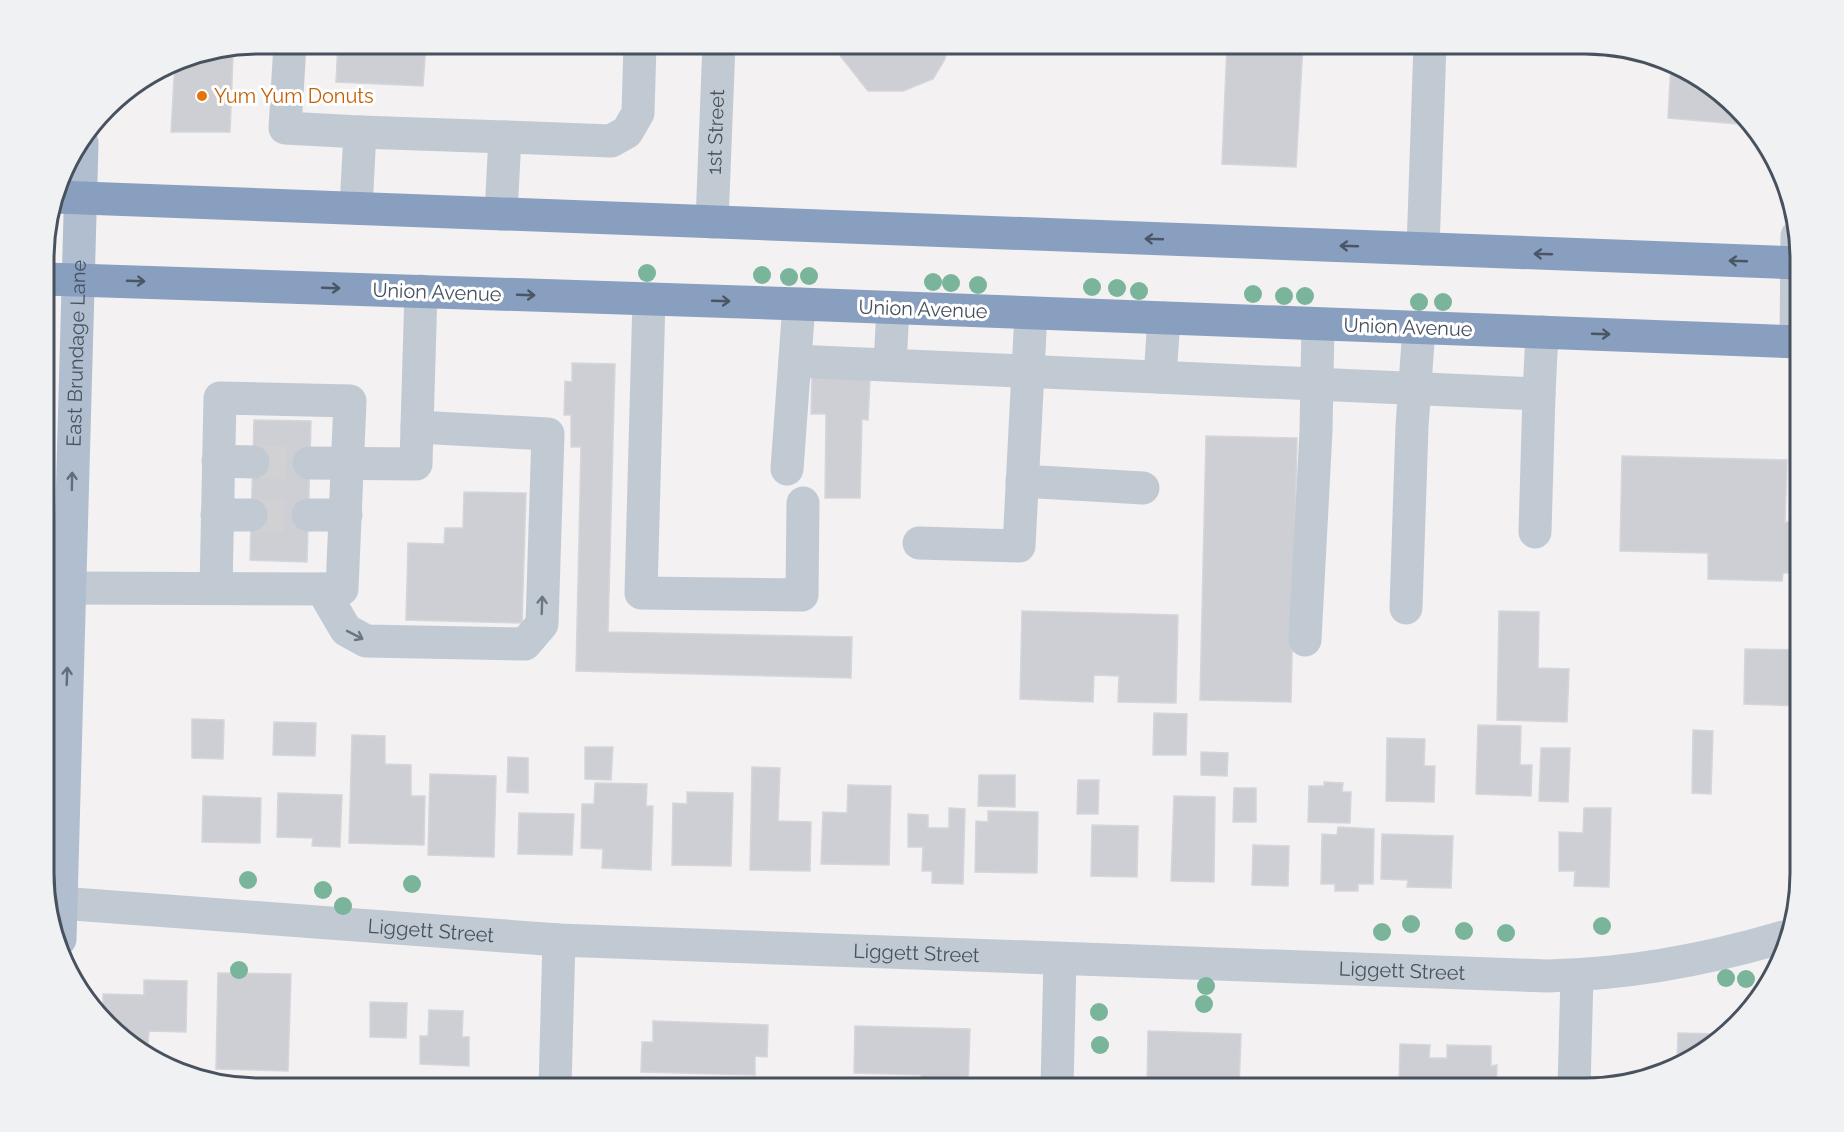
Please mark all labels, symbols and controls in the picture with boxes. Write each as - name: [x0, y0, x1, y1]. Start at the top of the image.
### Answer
- place label: Yum Yum Donuts: [214, 84, 374, 108]
- marker: Yum Yum Donuts: [195, 89, 209, 103]
- street label: 1st Street: [702, 89, 729, 175]
- one-way arrow: [1144, 233, 1164, 244]
- one-way arrow: [1339, 241, 1359, 252]
- one-way arrow: [1534, 248, 1554, 259]
- one-way arrow: [1729, 255, 1749, 267]
- street label: East Brundage Lane: [62, 259, 91, 447]
- one-way arrow: [125, 276, 145, 287]
- street label: Union Avenue: [372, 278, 502, 306]
- one-way arrow: [320, 283, 340, 294]
- one-way arrow: [515, 289, 535, 300]
- street label: Union Avenue: [858, 295, 988, 323]
- one-way arrow: [710, 296, 730, 307]
- street label: Union Avenue: [1343, 313, 1473, 341]
- one-way arrow: [1590, 329, 1610, 340]
- one-way arrow: [66, 472, 78, 492]
- one-way arrow: [537, 595, 548, 615]
- one-way arrow: [346, 630, 364, 641]
- one-way arrow: [61, 667, 72, 687]
- street label: Liggett Street: [367, 914, 495, 947]
- street label: Liggett Street: [853, 939, 980, 967]
- street label: Liggett Street: [1338, 956, 1466, 985]

